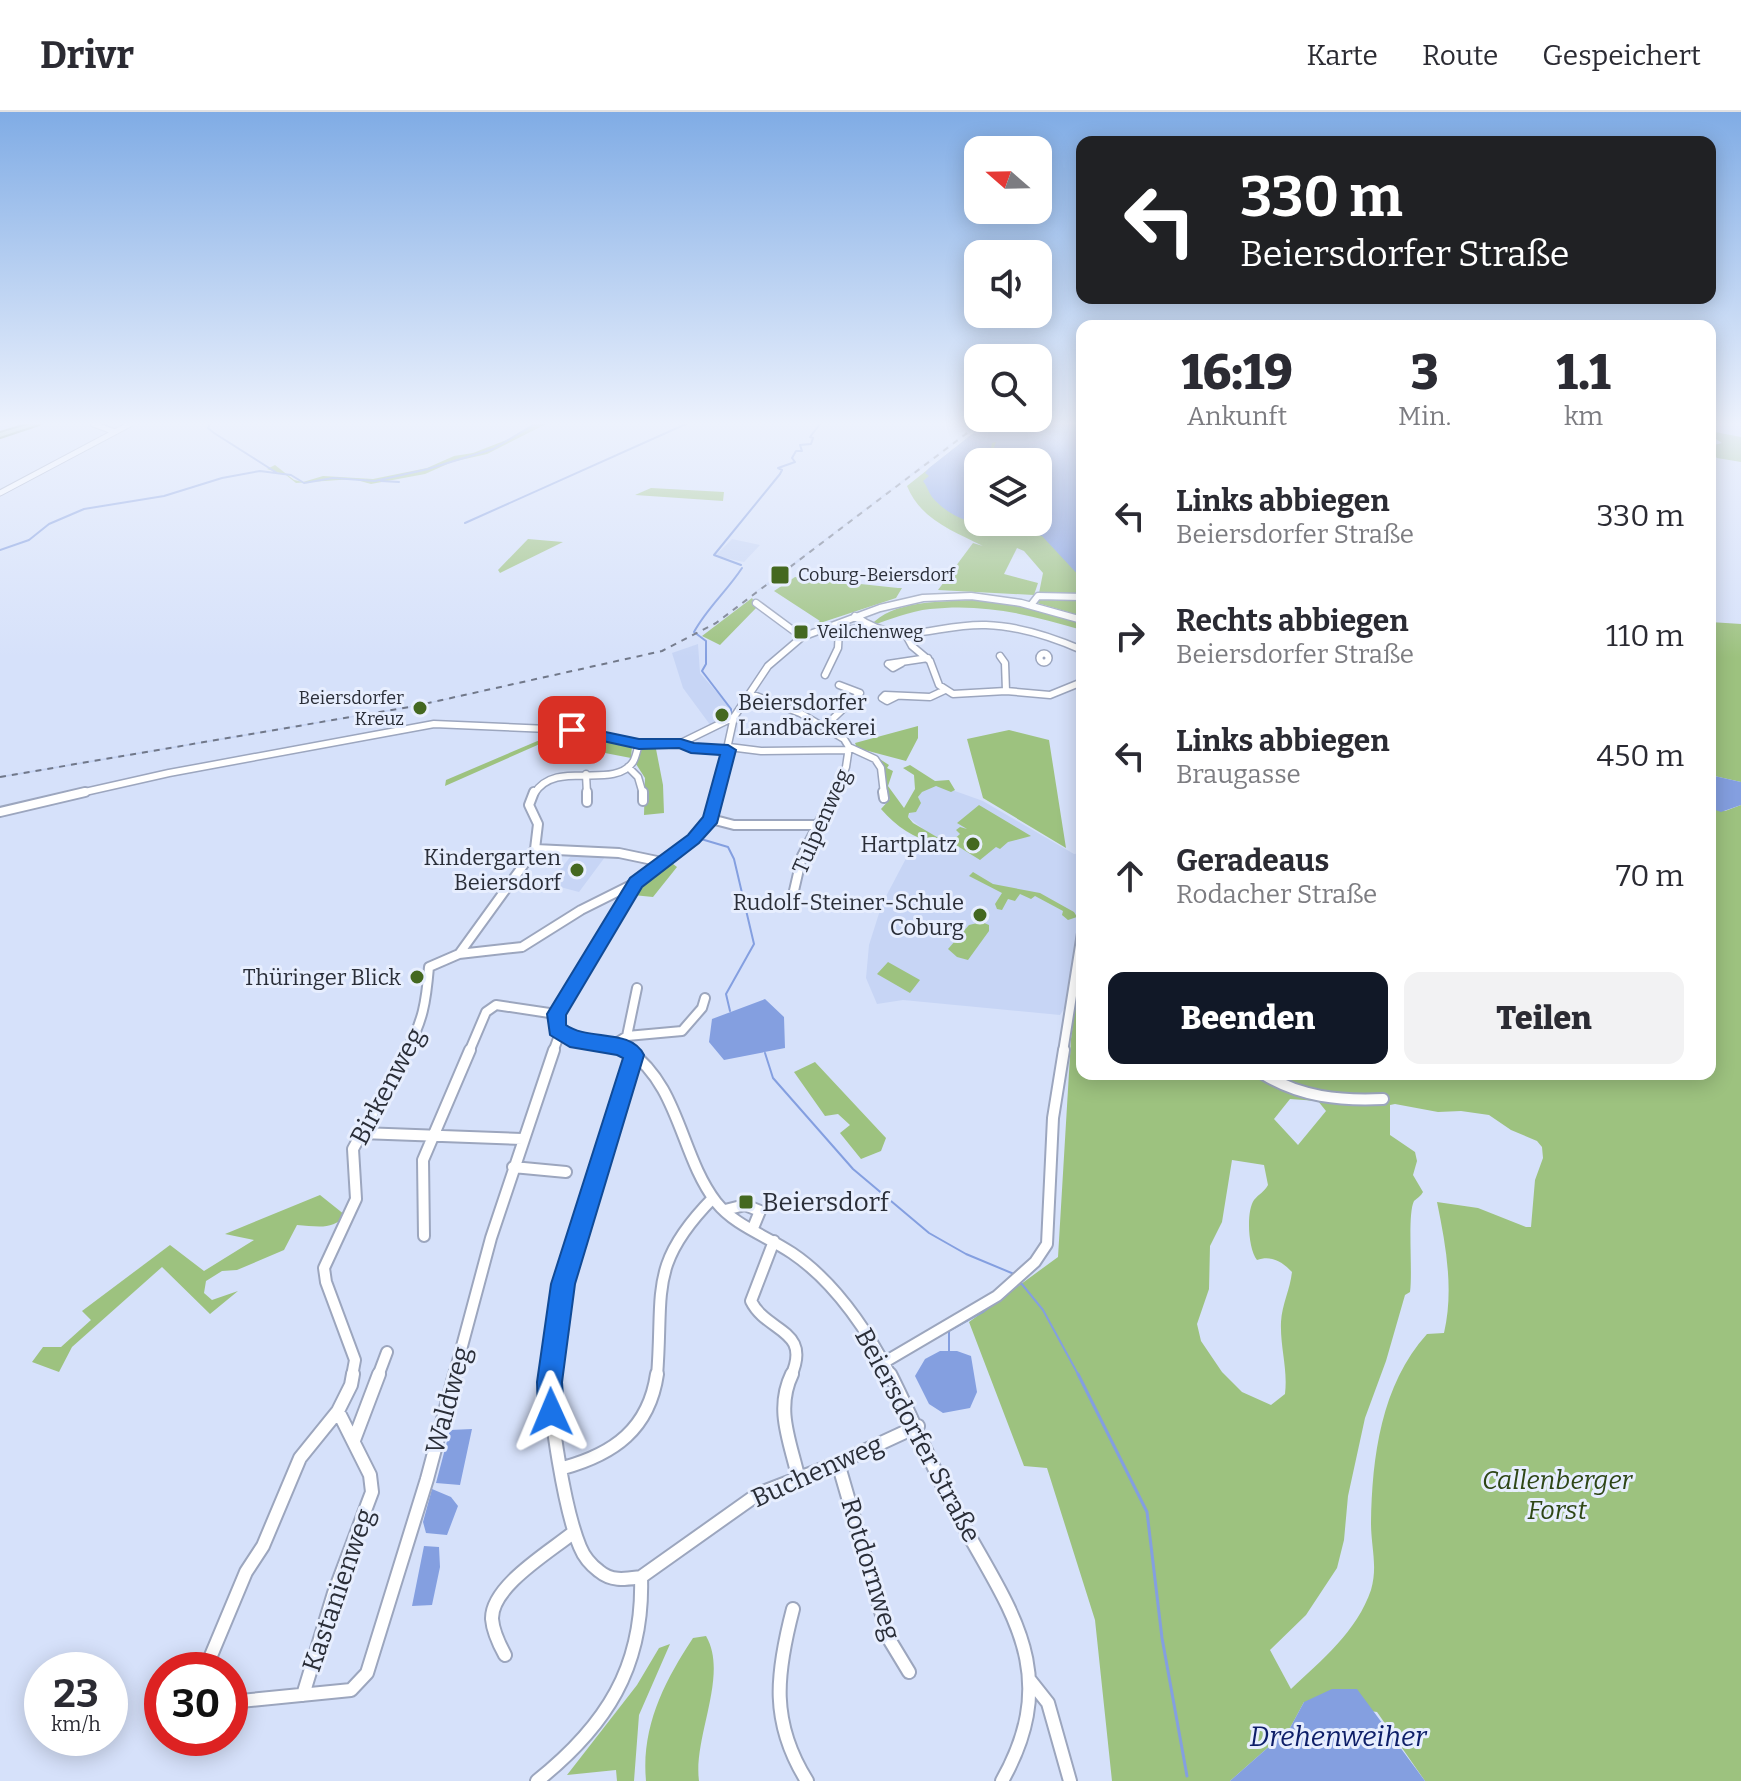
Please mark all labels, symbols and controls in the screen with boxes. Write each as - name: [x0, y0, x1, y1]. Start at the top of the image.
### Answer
- text: Drivr: [40, 32, 134, 78]
- text: Karte: [1307, 39, 1378, 72]
- text: Route: [1422, 39, 1498, 72]
- text: Gespeichert: [1542, 39, 1701, 72]
- north arrow: [964, 136, 1052, 224]
- map controls: [964, 136, 1052, 536]
- text: 330 m: [1240, 164, 1403, 231]
- icon: left: [1108, 168, 1212, 272]
- text: Beiersdorfer Straße: [1240, 232, 1569, 276]
- button: sound: [964, 240, 1052, 328]
- button: search: [964, 344, 1052, 432]
- text: 16:19: [1181, 344, 1293, 402]
- text: 3: [1411, 344, 1439, 402]
- text: 1.1: [1557, 344, 1611, 402]
- text: Ankunft: [1187, 401, 1287, 432]
- text: Min.: [1398, 401, 1451, 432]
- text: km: [1564, 401, 1603, 432]
- button: layers: [964, 448, 1052, 536]
- text: Links abbiegen: [1176, 483, 1389, 519]
- icon: left: [1108, 494, 1152, 538]
- text: 330 m: [1597, 498, 1684, 534]
- text: Beiersdorfer Straße: [1176, 519, 1414, 550]
- marker: Coburg-Beiersdorf: [769, 564, 791, 586]
- place label: Coburg-Beiersdorf: [798, 564, 956, 586]
- text: Rechts abbiegen: [1176, 603, 1409, 639]
- icon: right: [1108, 614, 1152, 658]
- text: 110 m: [1606, 618, 1684, 654]
- place label: Veilchenweg: [817, 621, 923, 643]
- marker: Veilchenweg: [792, 623, 810, 641]
- text: Beiersdorfer Straße: [1176, 639, 1414, 670]
- place label: Beiersdorfer Kreuz: [299, 687, 404, 730]
- place label: Beiersdorfer Landbäckerei: [738, 689, 877, 741]
- pin: [538, 696, 606, 764]
- marker: Beiersdorfer Kreuz: [411, 699, 429, 717]
- marker: Beiersdorfer Landbäckerei: [713, 706, 731, 724]
- icon: arrive: [550, 708, 594, 752]
- text: Links abbiegen: [1176, 723, 1389, 759]
- icon: left: [1108, 734, 1152, 778]
- text: 450 m: [1597, 738, 1684, 774]
- text: Braugasse: [1176, 759, 1301, 790]
- street label: Tulpenweg: [786, 764, 857, 878]
- place label: Hartplatz: [860, 831, 957, 858]
- marker: Hartplatz: [964, 835, 982, 853]
- text: Geradeaus: [1176, 843, 1329, 879]
- place label: Kindergarten Beiersdorf: [423, 844, 562, 896]
- icon: ahead: [1108, 854, 1152, 898]
- text: 70 m: [1616, 858, 1684, 894]
- marker: Kindergarten Beiersdorf: [568, 861, 586, 879]
- text: Rodacher Straße: [1176, 879, 1377, 910]
- place label: Rudolf-Steiner-Schule Coburg: [733, 889, 964, 941]
- marker: Rudolf-Steiner-Schule Coburg: [971, 906, 989, 924]
- place label: Thüringer Blick: [243, 964, 402, 991]
- marker: Thüringer Blick: [408, 968, 426, 986]
- button: Beenden: [1108, 972, 1388, 1064]
- button: Teilen: [1404, 972, 1684, 1064]
- street label: Birkenweg: [344, 1022, 431, 1150]
- place label: Beiersdorf: [762, 1187, 891, 1218]
- marker: Beiersdorf: [737, 1193, 755, 1211]
- street label: Beiersdorfer Straße: [848, 1323, 987, 1548]
- street label: Waldweg: [419, 1343, 478, 1457]
- position arrow: [509, 1370, 593, 1454]
- street label: Buchenweg: [747, 1429, 888, 1514]
- park label: Callenberger Forst: [1482, 1465, 1634, 1526]
- street label: Rotdornweg: [834, 1494, 907, 1644]
- street label: Kastanienweg: [296, 1504, 381, 1676]
- speed limit sign: 30: [144, 1652, 248, 1756]
- text: 23: [53, 1670, 99, 1718]
- text: km/h: [51, 1712, 101, 1736]
- water label: Drehenweiher: [1250, 1720, 1428, 1753]

